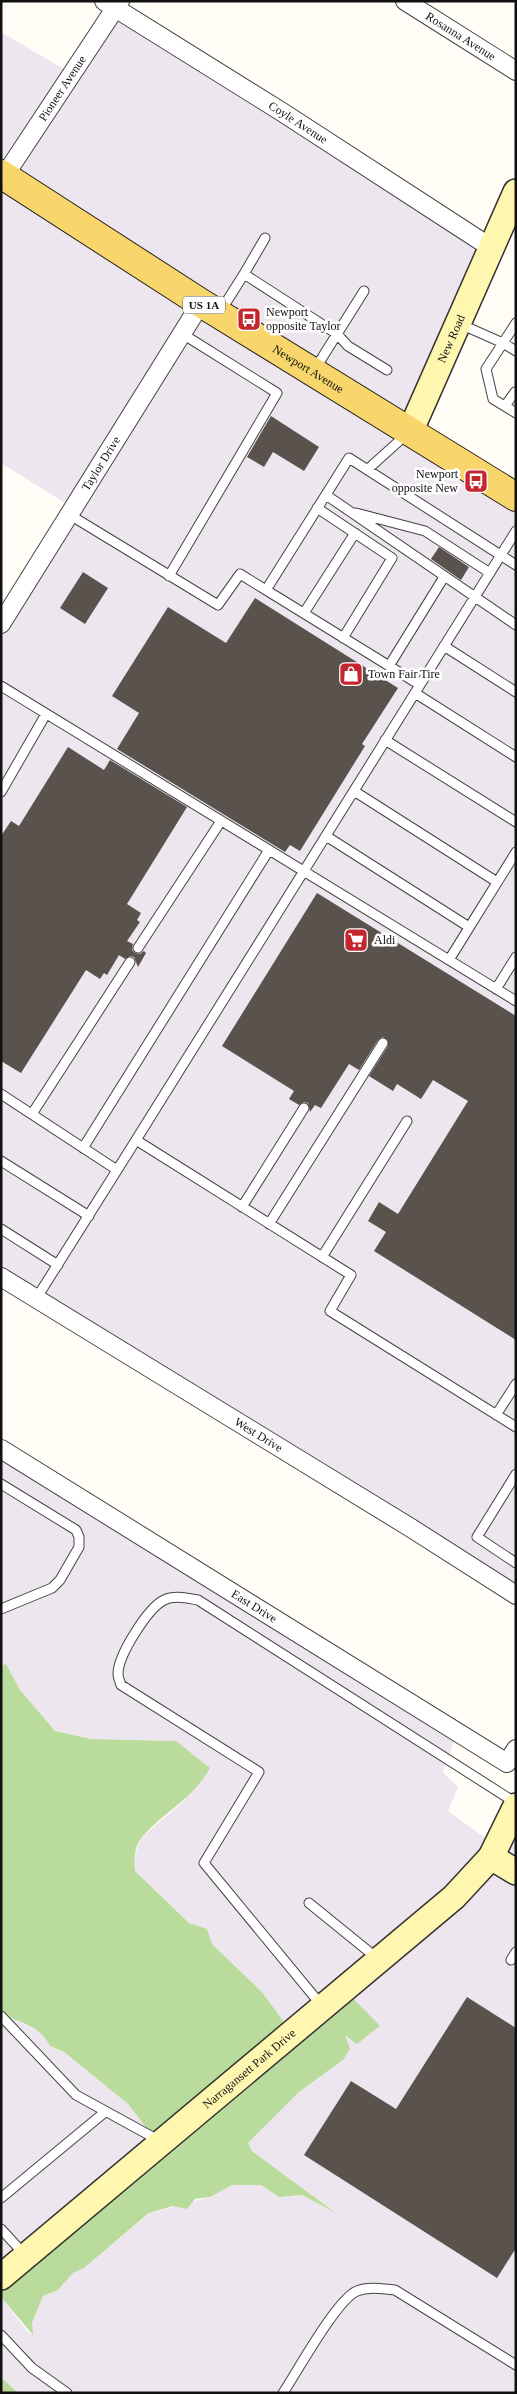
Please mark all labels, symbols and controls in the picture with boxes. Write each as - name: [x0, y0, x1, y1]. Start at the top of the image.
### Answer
- street label: Rosanna Avenue: [423, 9, 498, 63]
- street label: Pioneer Avenue: [36, 53, 89, 124]
- street label: Coyle Avenue: [266, 98, 330, 147]
- road number: US 1A: [183, 296, 225, 314]
- place label: Newport opposite Taylor: [266, 305, 341, 333]
- bus stop icon: Newport opposite Taylor: [236, 306, 262, 332]
- street label: New Road: [435, 313, 468, 365]
- street label: Newport Avenue: [270, 342, 346, 396]
- street label: Taylor Drive: [79, 434, 123, 493]
- place label: Newport opposite New: [392, 467, 459, 495]
- bus stop icon: Newport opposite New: [463, 468, 489, 494]
- shop icon: Town Fair Tire: [338, 661, 364, 687]
- place label: Town Fair Tire: [368, 667, 440, 681]
- supermarket icon: Aldi: [343, 927, 369, 953]
- place label: Aldi: [374, 933, 396, 947]
- street label: West Drive: [232, 1415, 285, 1455]
- street label: East Drive: [229, 1587, 280, 1626]
- street label: Narragansett Park Drive: [200, 2026, 298, 2112]

